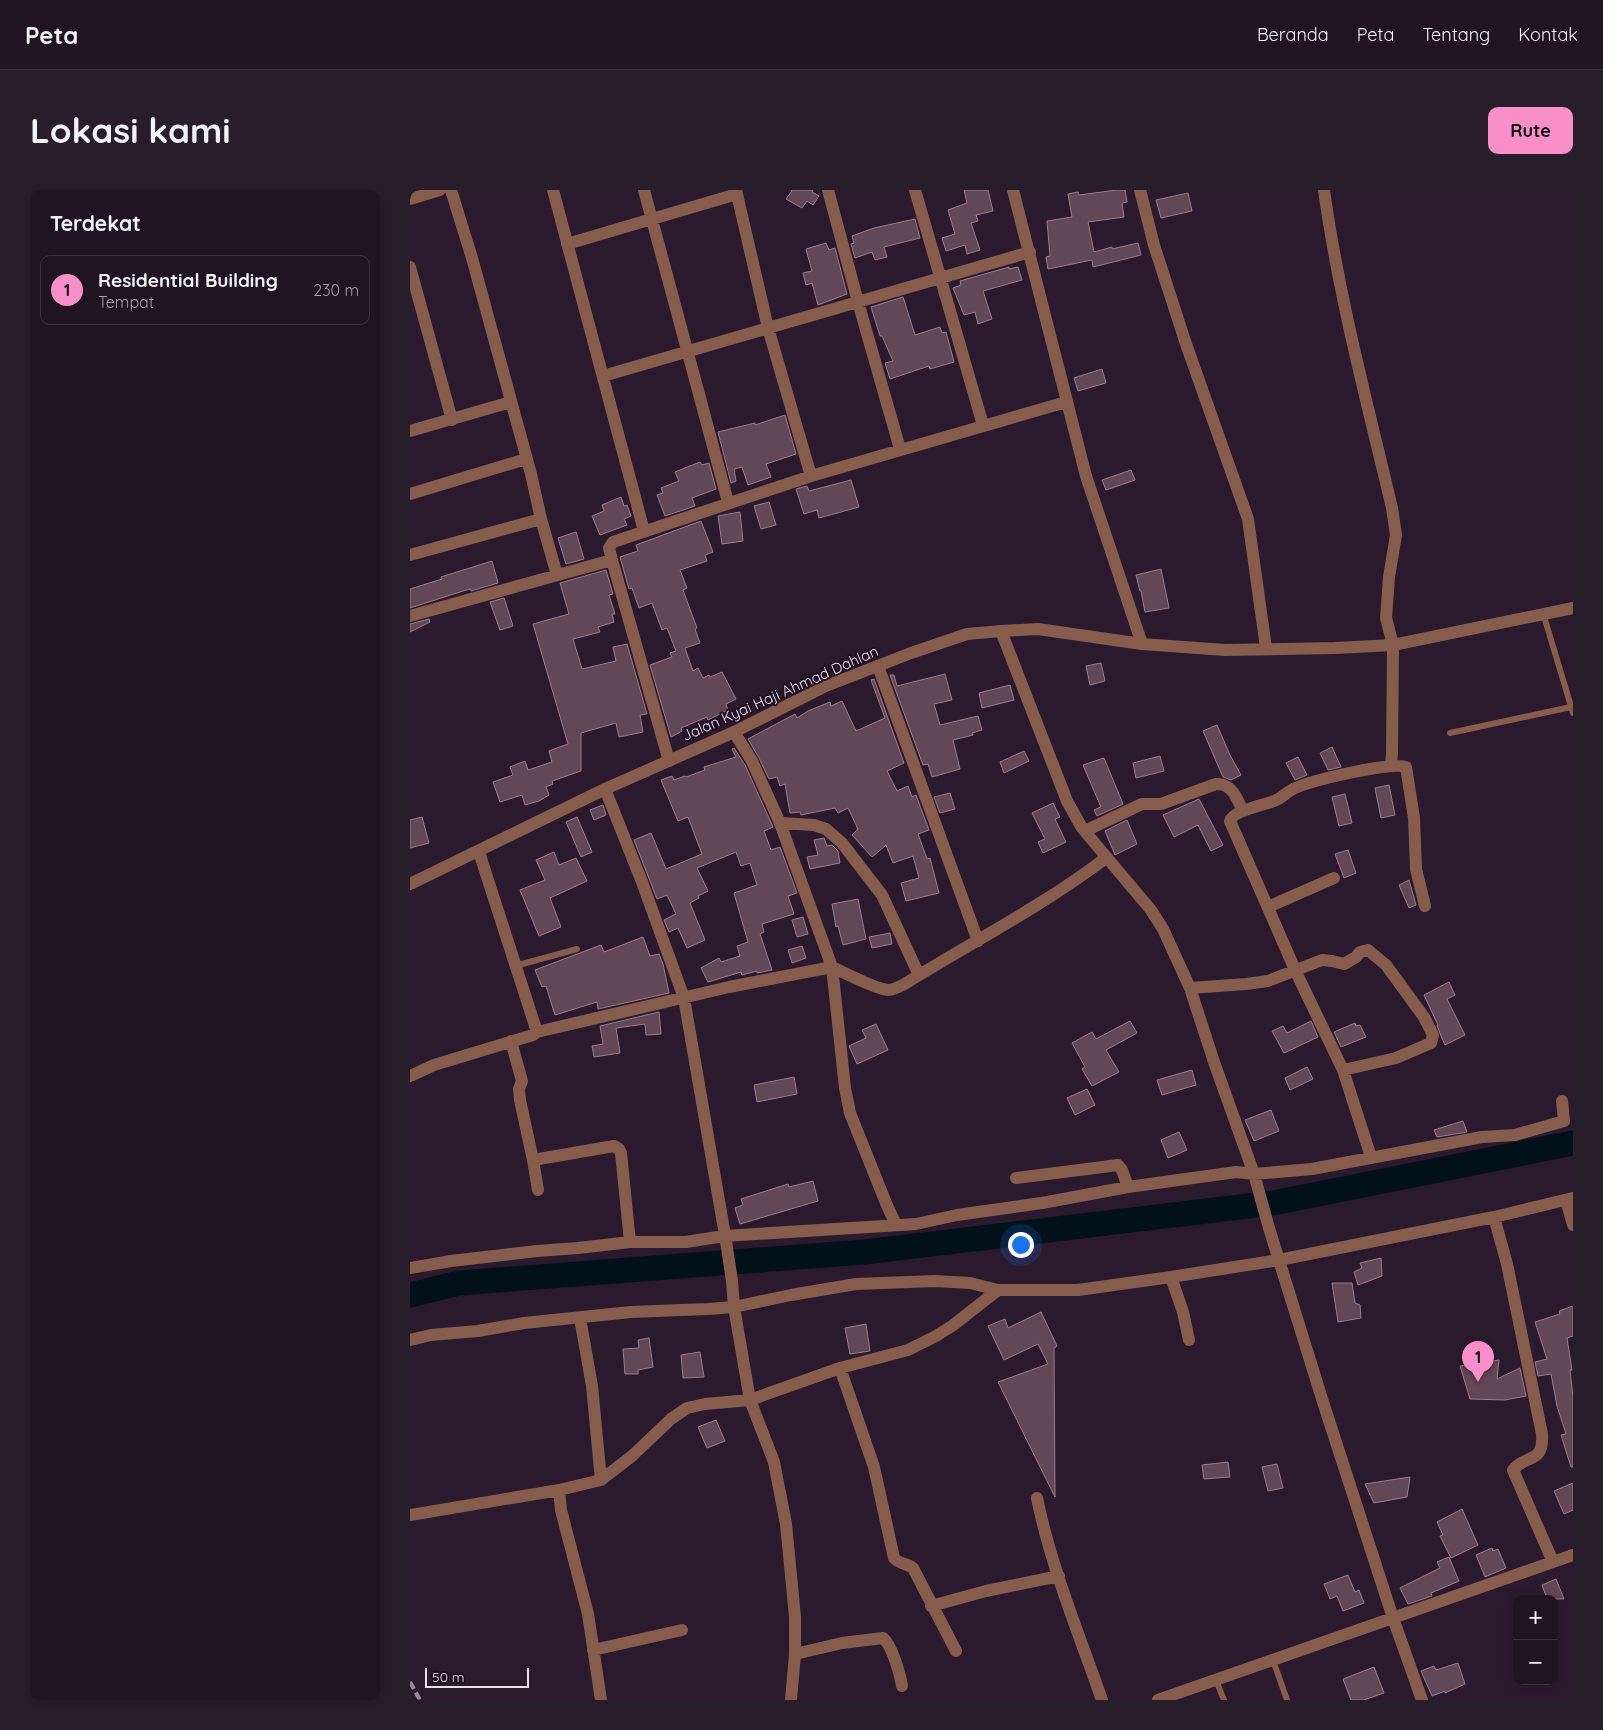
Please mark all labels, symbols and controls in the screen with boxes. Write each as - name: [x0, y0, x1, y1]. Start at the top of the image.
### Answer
- text: Peta: [25, 20, 78, 50]
- text: Beranda: [1257, 23, 1329, 46]
- text: Peta: [1357, 23, 1394, 46]
- text: Tentang: [1422, 23, 1490, 46]
- text: Kontak: [1518, 23, 1578, 46]
- button: Rute: [1488, 107, 1573, 154]
- text: Lokasi kami: [30, 108, 230, 152]
- text: Terdekat: [50, 210, 141, 236]
- text: Residential Building: [98, 268, 278, 292]
- text: 1: [64, 280, 70, 300]
- text: 230 m: [313, 280, 359, 300]
- text: Tempat: [98, 292, 154, 312]
- street label: Jalan Kyai Haji Ahmad Dahlan: [679, 641, 881, 745]
- your location: [1008, 1232, 1034, 1258]
- pin: 1: [1462, 1341, 1494, 1382]
- map controls: [1513, 1595, 1558, 1685]
- button: +: [1513, 1595, 1558, 1640]
- button: −: [1513, 1640, 1558, 1685]
- scale bar: [425, 1665, 529, 1688]
- text: 50 m: [432, 1668, 465, 1686]

